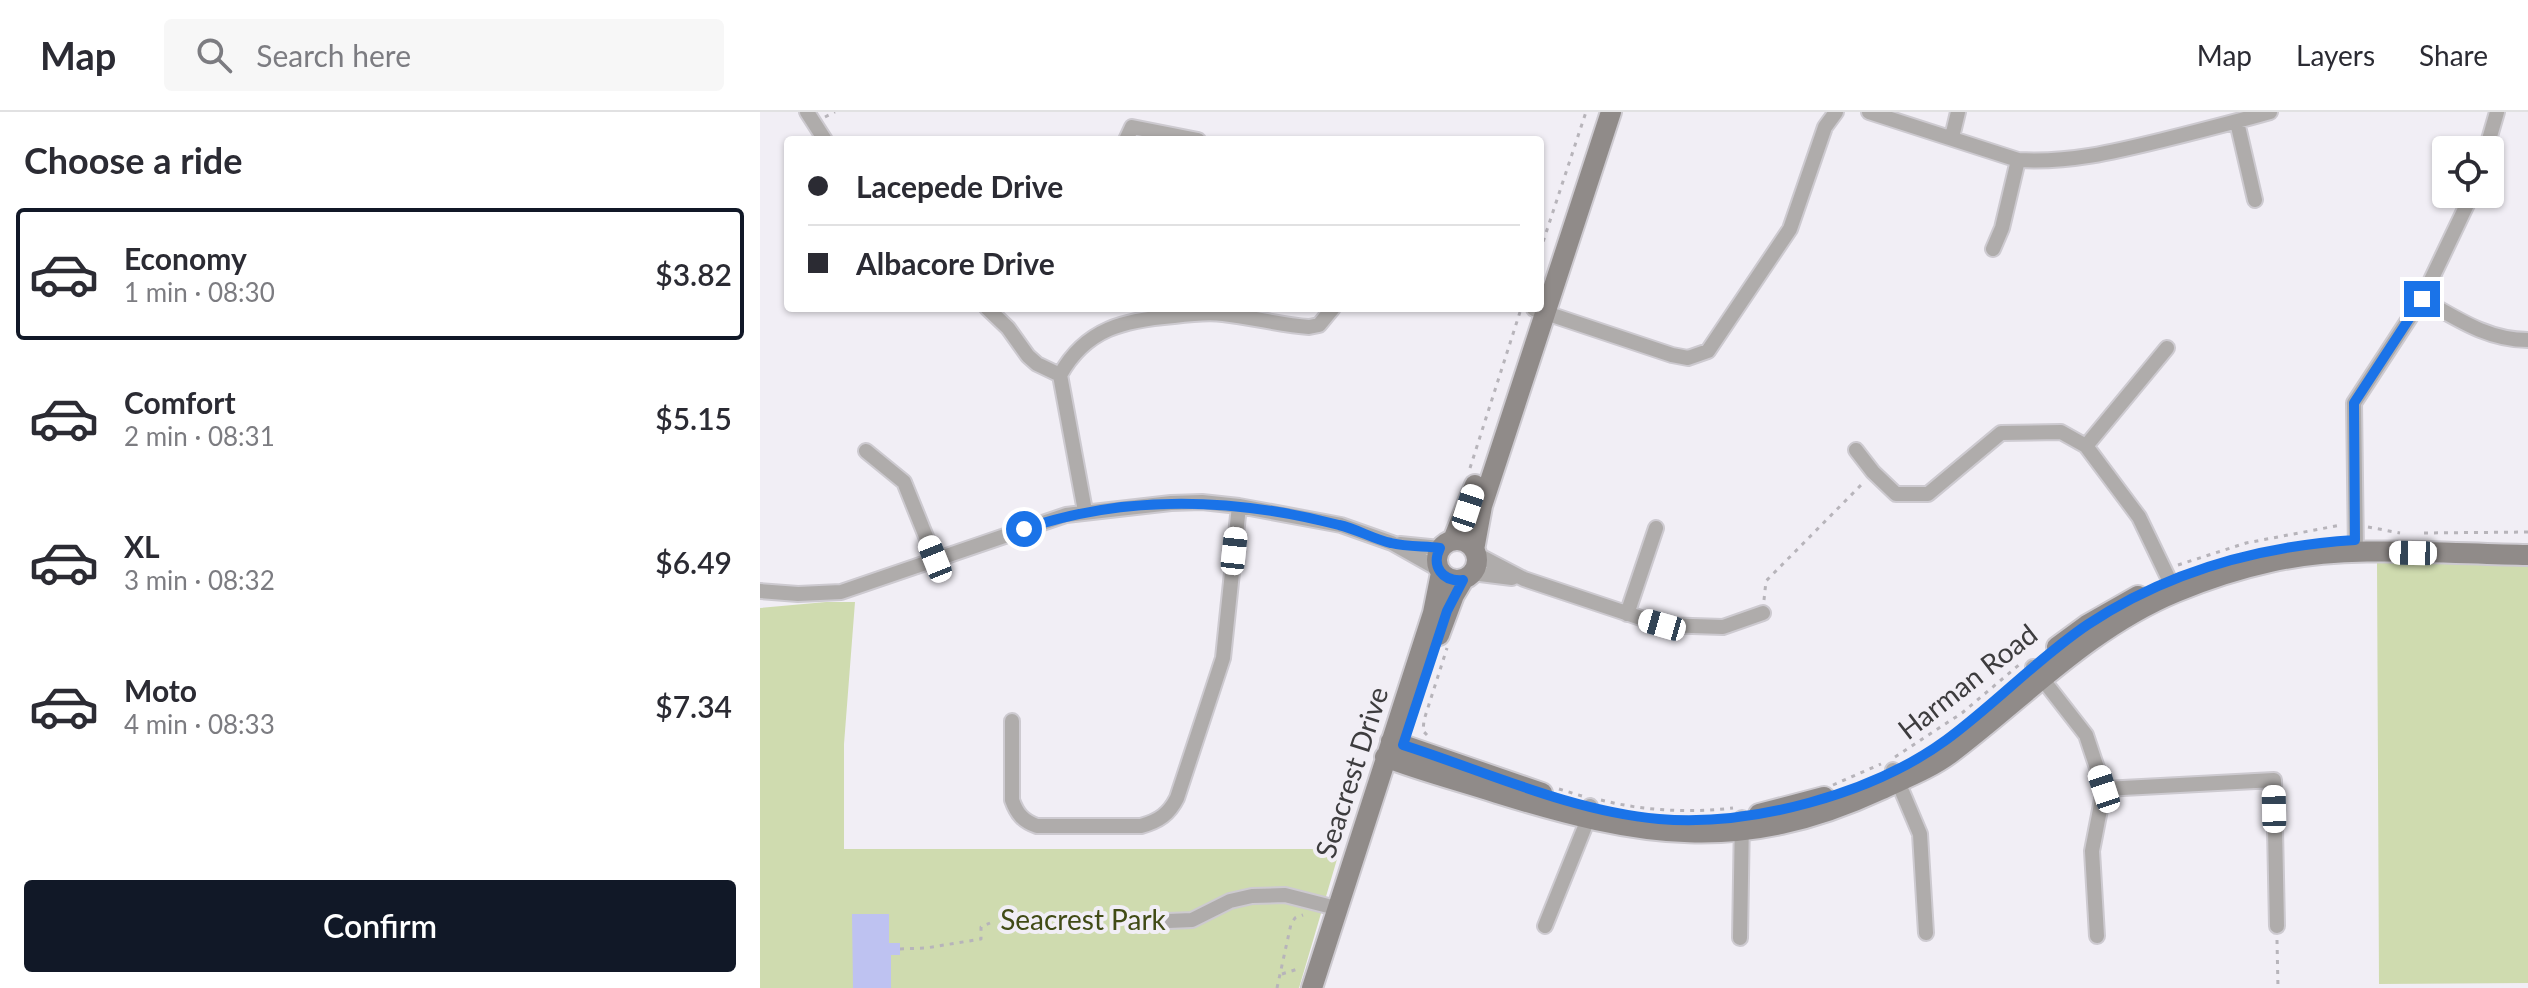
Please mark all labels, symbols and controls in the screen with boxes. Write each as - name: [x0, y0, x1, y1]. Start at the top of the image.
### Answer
- search box: [164, 19, 724, 91]
- text: Map: [40, 32, 116, 78]
- icon: search: [192, 33, 236, 77]
- text: Search here: [256, 37, 411, 73]
- text: Map: [2197, 38, 2252, 72]
- text: Layers: [2296, 38, 2375, 72]
- text: Share: [2419, 38, 2488, 72]
- map controls: [2432, 136, 2504, 208]
- button: locate: [2432, 136, 2504, 208]
- text: Choose a ride: [24, 138, 243, 182]
- text: Lacepede Drive: [856, 168, 1063, 204]
- icon: car: [28, 238, 100, 310]
- text: Economy: [124, 240, 247, 276]
- text: Albacore Drive: [856, 245, 1055, 281]
- text: $3.82: [655, 256, 732, 292]
- text: 1 min · 08:30: [124, 276, 275, 308]
- route end: [2404, 281, 2440, 317]
- icon: car: [28, 382, 100, 454]
- text: Comfort: [124, 384, 236, 420]
- text: $5.15: [655, 400, 732, 436]
- text: 2 min · 08:31: [124, 420, 275, 452]
- car: [1449, 481, 1487, 535]
- route start: [1006, 511, 1042, 547]
- icon: car: [28, 526, 100, 598]
- car: [1220, 526, 1248, 576]
- text: XL: [124, 528, 160, 564]
- car: [915, 532, 955, 586]
- car: [2389, 541, 2437, 565]
- text: $6.49: [655, 544, 732, 580]
- text: 3 min · 08:32: [124, 564, 275, 596]
- car: [1636, 607, 1688, 643]
- street label: Harman Road: [1891, 616, 2043, 746]
- icon: car: [28, 670, 100, 742]
- text: Moto: [124, 672, 197, 708]
- street label: Seacrest Drive: [1307, 682, 1395, 862]
- text: $7.34: [655, 688, 732, 724]
- text: 4 min · 08:33: [124, 708, 275, 740]
- car: [2085, 762, 2123, 816]
- car: [2262, 785, 2286, 833]
- button: Confirm: [24, 880, 736, 972]
- park label: Seacrest Park: [1000, 902, 1167, 936]

